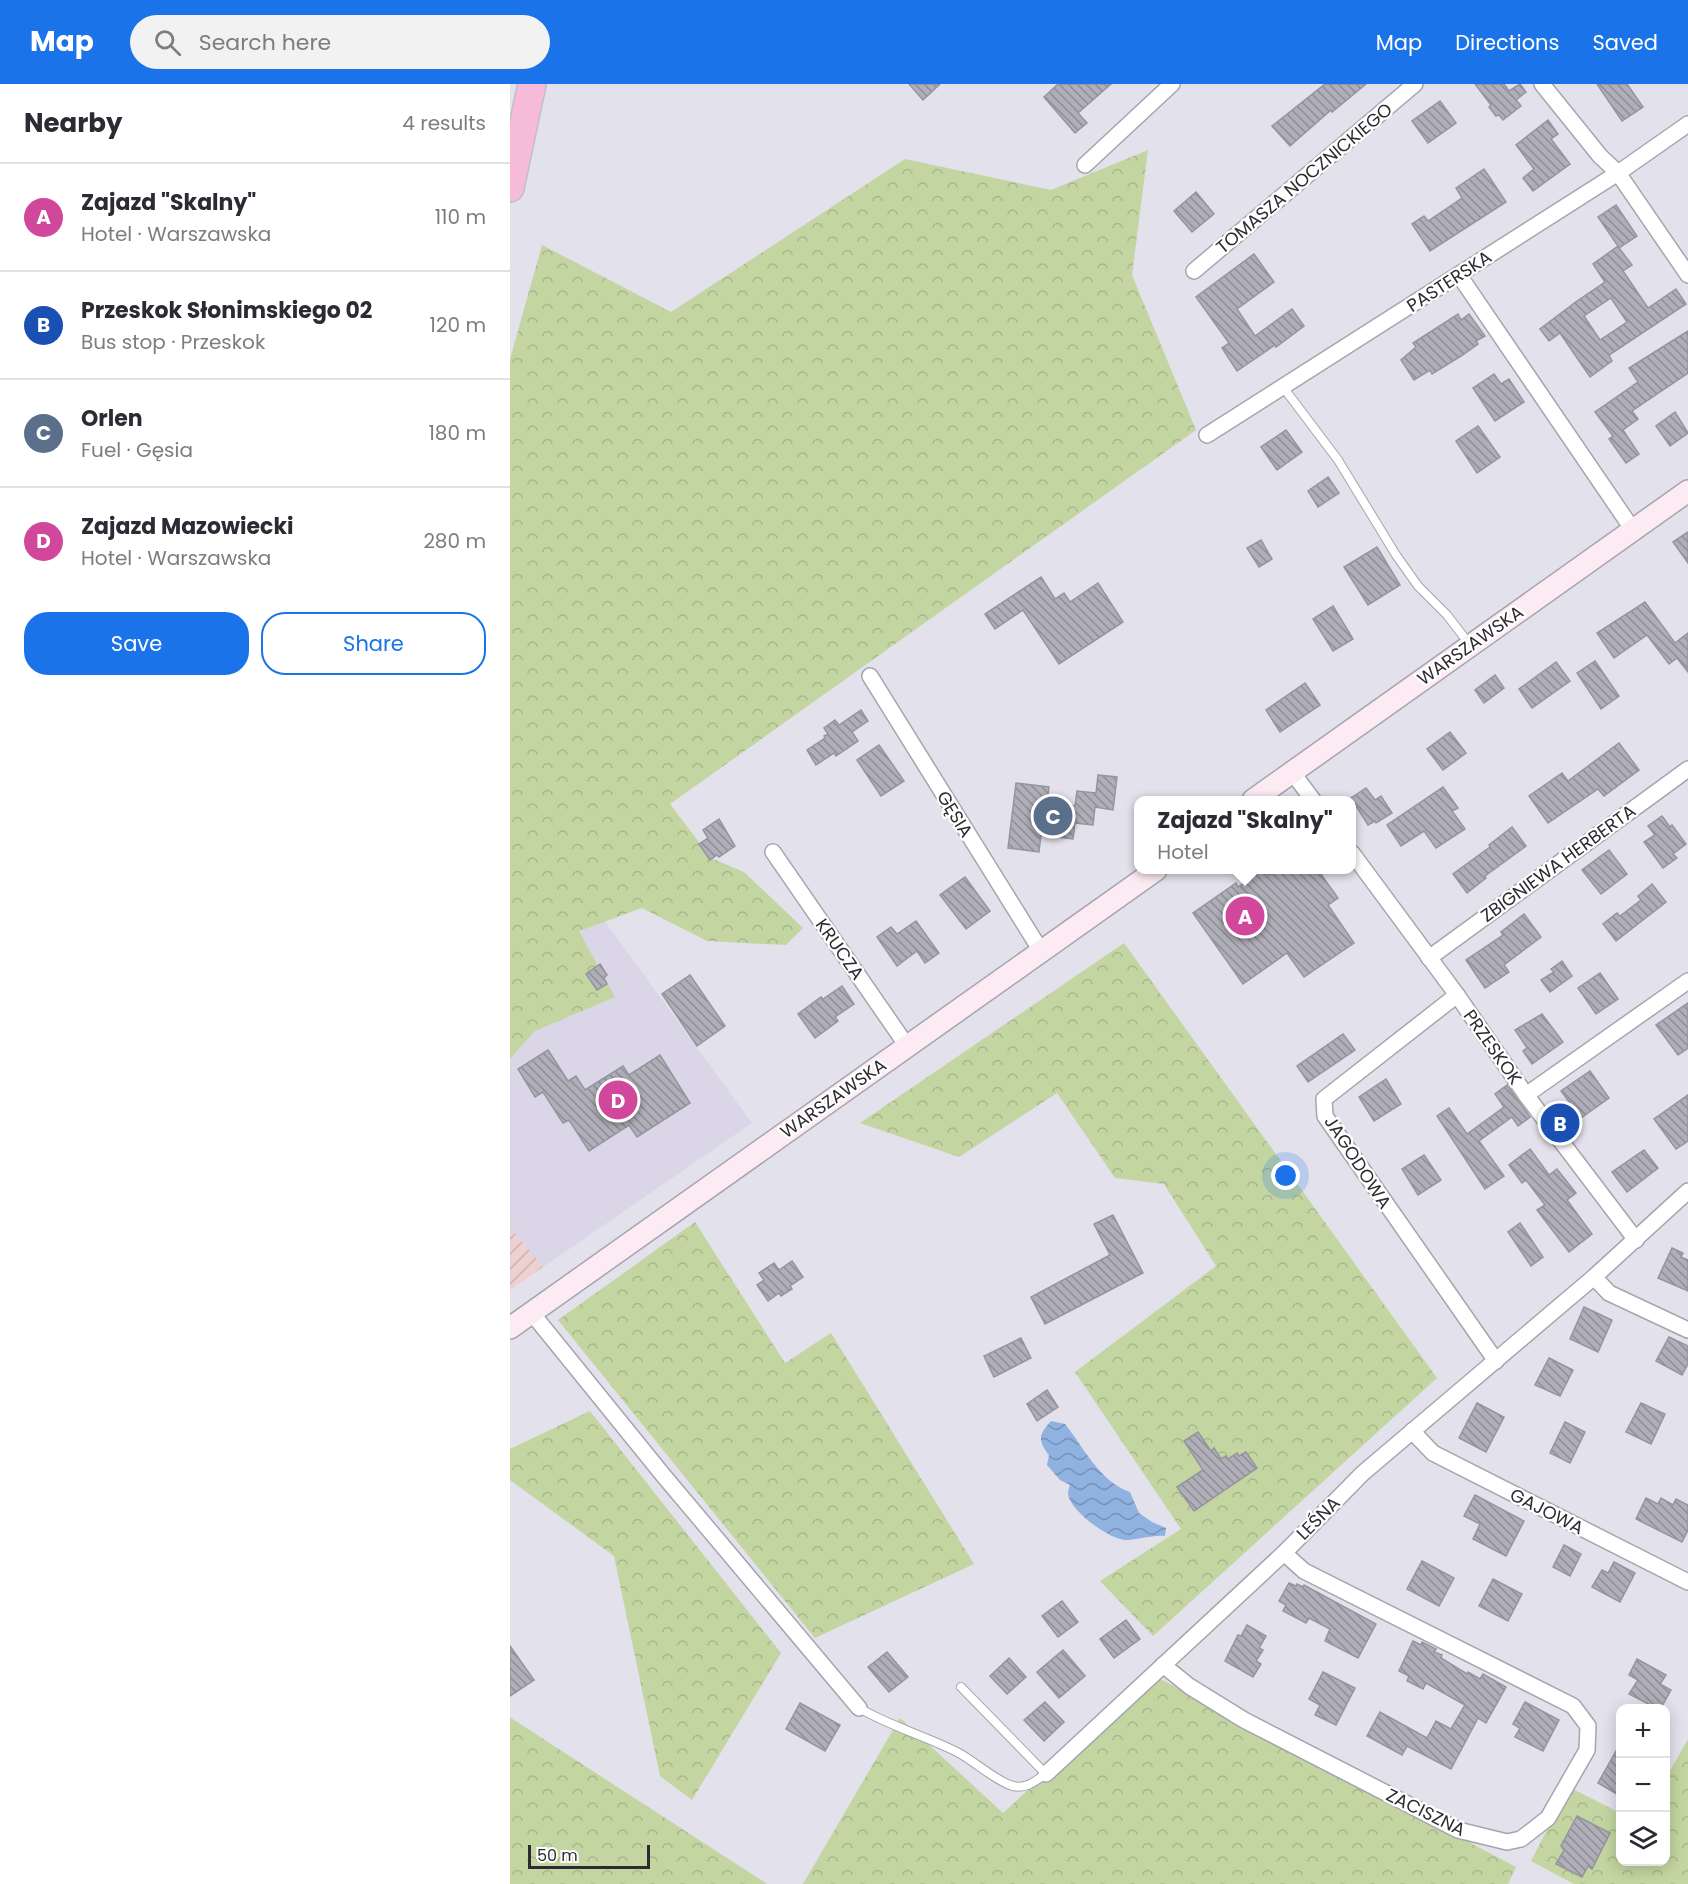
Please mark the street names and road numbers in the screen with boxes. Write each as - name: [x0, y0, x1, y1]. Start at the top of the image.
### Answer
- street label: TOMASZA NOCZNICKIEGO: [1211, 97, 1397, 259]
- street label: PASTERSKA: [1402, 244, 1496, 318]
- street label: WARSZAWSKA: [1412, 599, 1528, 691]
- street label: GĘSIA: [931, 786, 979, 842]
- street label: ZBIGNIEWA HERBERTA: [1476, 798, 1640, 928]
- street label: KRUCZA: [810, 913, 870, 985]
- street label: PRZESKOK: [1458, 1004, 1528, 1090]
- street label: WARSZAWSKA: [775, 1052, 891, 1144]
- street label: JAGODOWA: [1319, 1111, 1397, 1213]
- street label: GAJOWA: [1506, 1482, 1588, 1540]
- street label: LEŚNA: [1291, 1491, 1345, 1545]
- street label: ZACISZNA: [1382, 1782, 1470, 1842]

